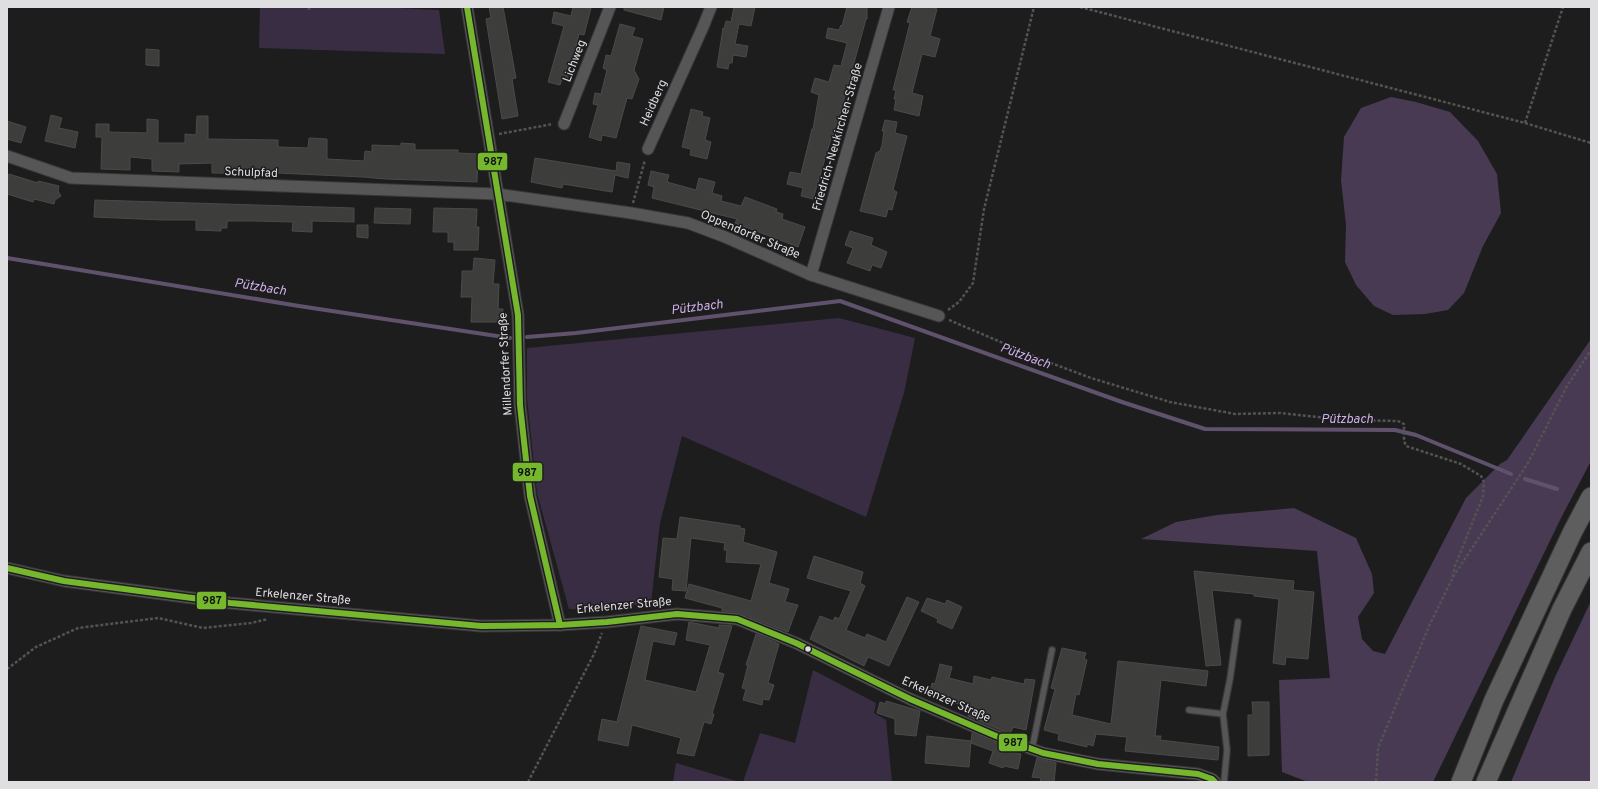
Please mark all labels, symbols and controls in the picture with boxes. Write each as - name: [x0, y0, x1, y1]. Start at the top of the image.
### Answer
- street label: Lichweg: [560, 37, 590, 85]
- street label: Friedrich-Neukirchen-Straße: [809, 61, 867, 213]
- street label: Heidberg: [637, 77, 671, 129]
- line badge: 987: [477, 152, 508, 171]
- text: 987: [483, 155, 503, 169]
- street label: Schulpfad: [224, 164, 278, 182]
- street label: Oppendorfer Straße: [698, 207, 802, 263]
- water label: Pützbach: [233, 276, 287, 300]
- water label: Pützbach: [670, 297, 724, 319]
- street label: Millendorfer Straße: [495, 312, 517, 416]
- water label: Pützbach: [998, 341, 1052, 373]
- water label: Pützbach: [1321, 412, 1373, 428]
- line badge: 987: [512, 462, 543, 482]
- text: 987: [517, 466, 537, 480]
- street label: Erkelenzer Straße: [255, 585, 351, 609]
- line badge: 987: [196, 591, 227, 610]
- text: 987: [202, 594, 222, 608]
- street label: Erkelenzer Straße: [576, 594, 672, 618]
- unlabelled marker: [803, 644, 813, 654]
- street label: Erkelenzer Straße: [899, 673, 993, 727]
- line badge: 987: [998, 733, 1028, 752]
- text: 987: [1003, 736, 1023, 750]

